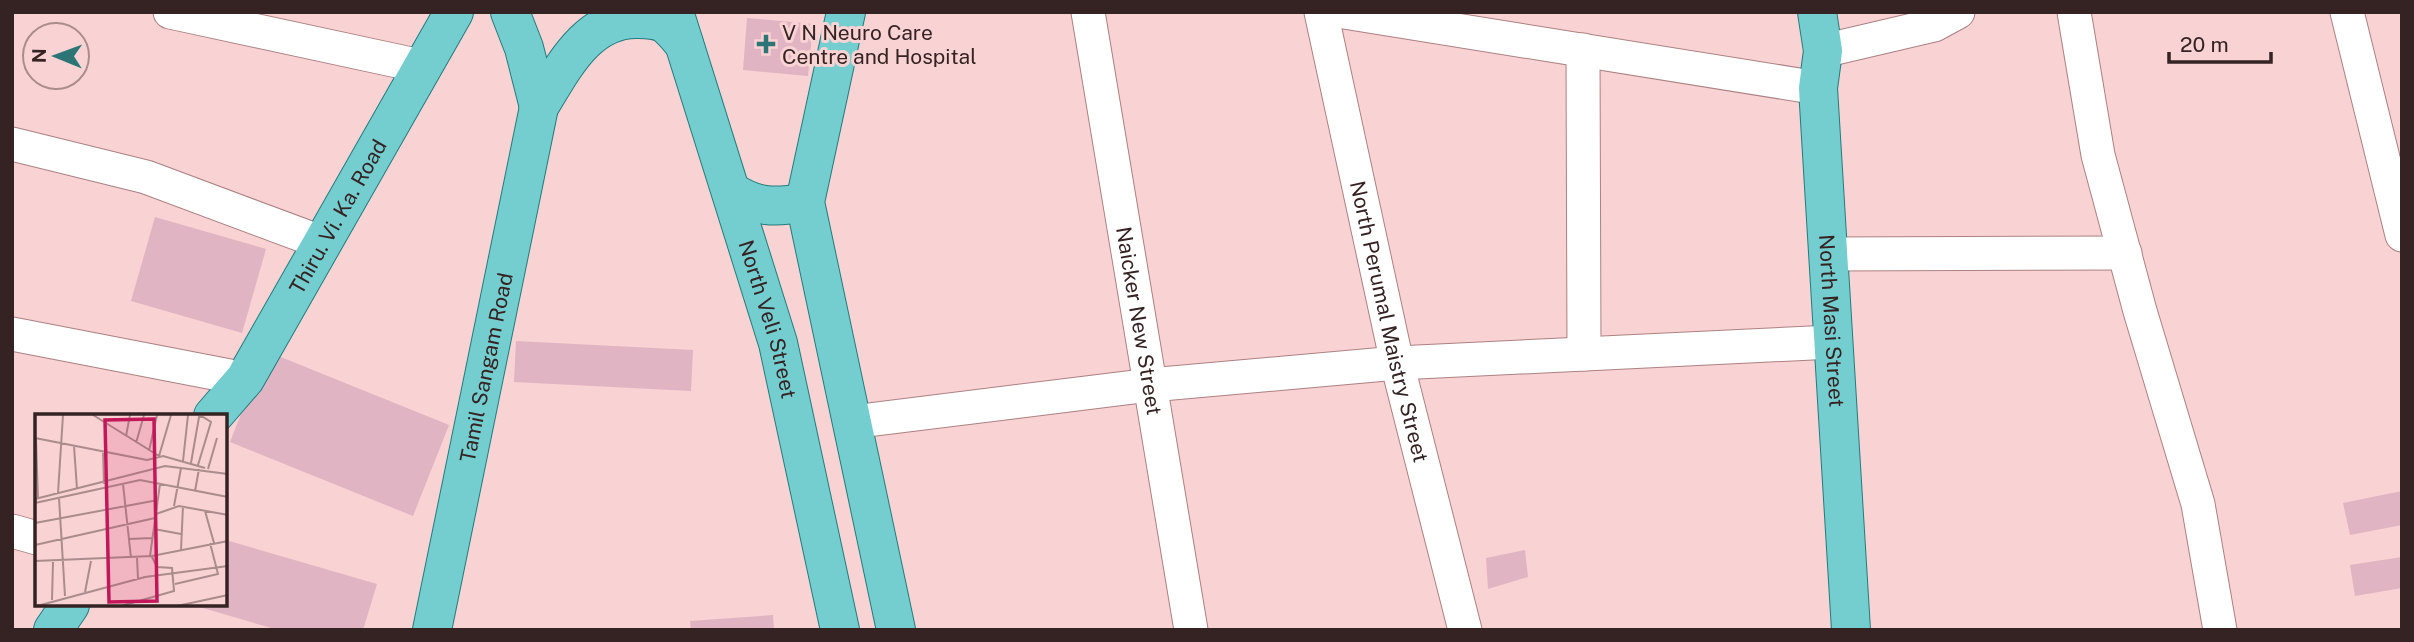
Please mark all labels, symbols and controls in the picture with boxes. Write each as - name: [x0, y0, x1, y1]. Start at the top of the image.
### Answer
- place label: V N Neuro Care Centre and Hospital: [782, 20, 977, 69]
- north arrow: [21, 21, 91, 91]
- scale bar: [2169, 21, 2270, 65]
- text: 20 m: [2180, 32, 2229, 57]
- marker: V N Neuro Care Centre and Hospital: [756, 34, 776, 54]
- text: N: [28, 48, 50, 63]
- street label: Thiru. Vi. Ka. Road: [284, 135, 391, 298]
- street label: North Perumal Maistry Street: [1345, 178, 1434, 465]
- street label: Naicker New Street: [1111, 225, 1167, 417]
- street label: North Masi Street: [1814, 234, 1850, 408]
- street label: North Veli Street: [734, 237, 802, 401]
- street label: Tamil Sangam Road: [454, 270, 517, 465]
- inset map: [35, 414, 228, 607]

